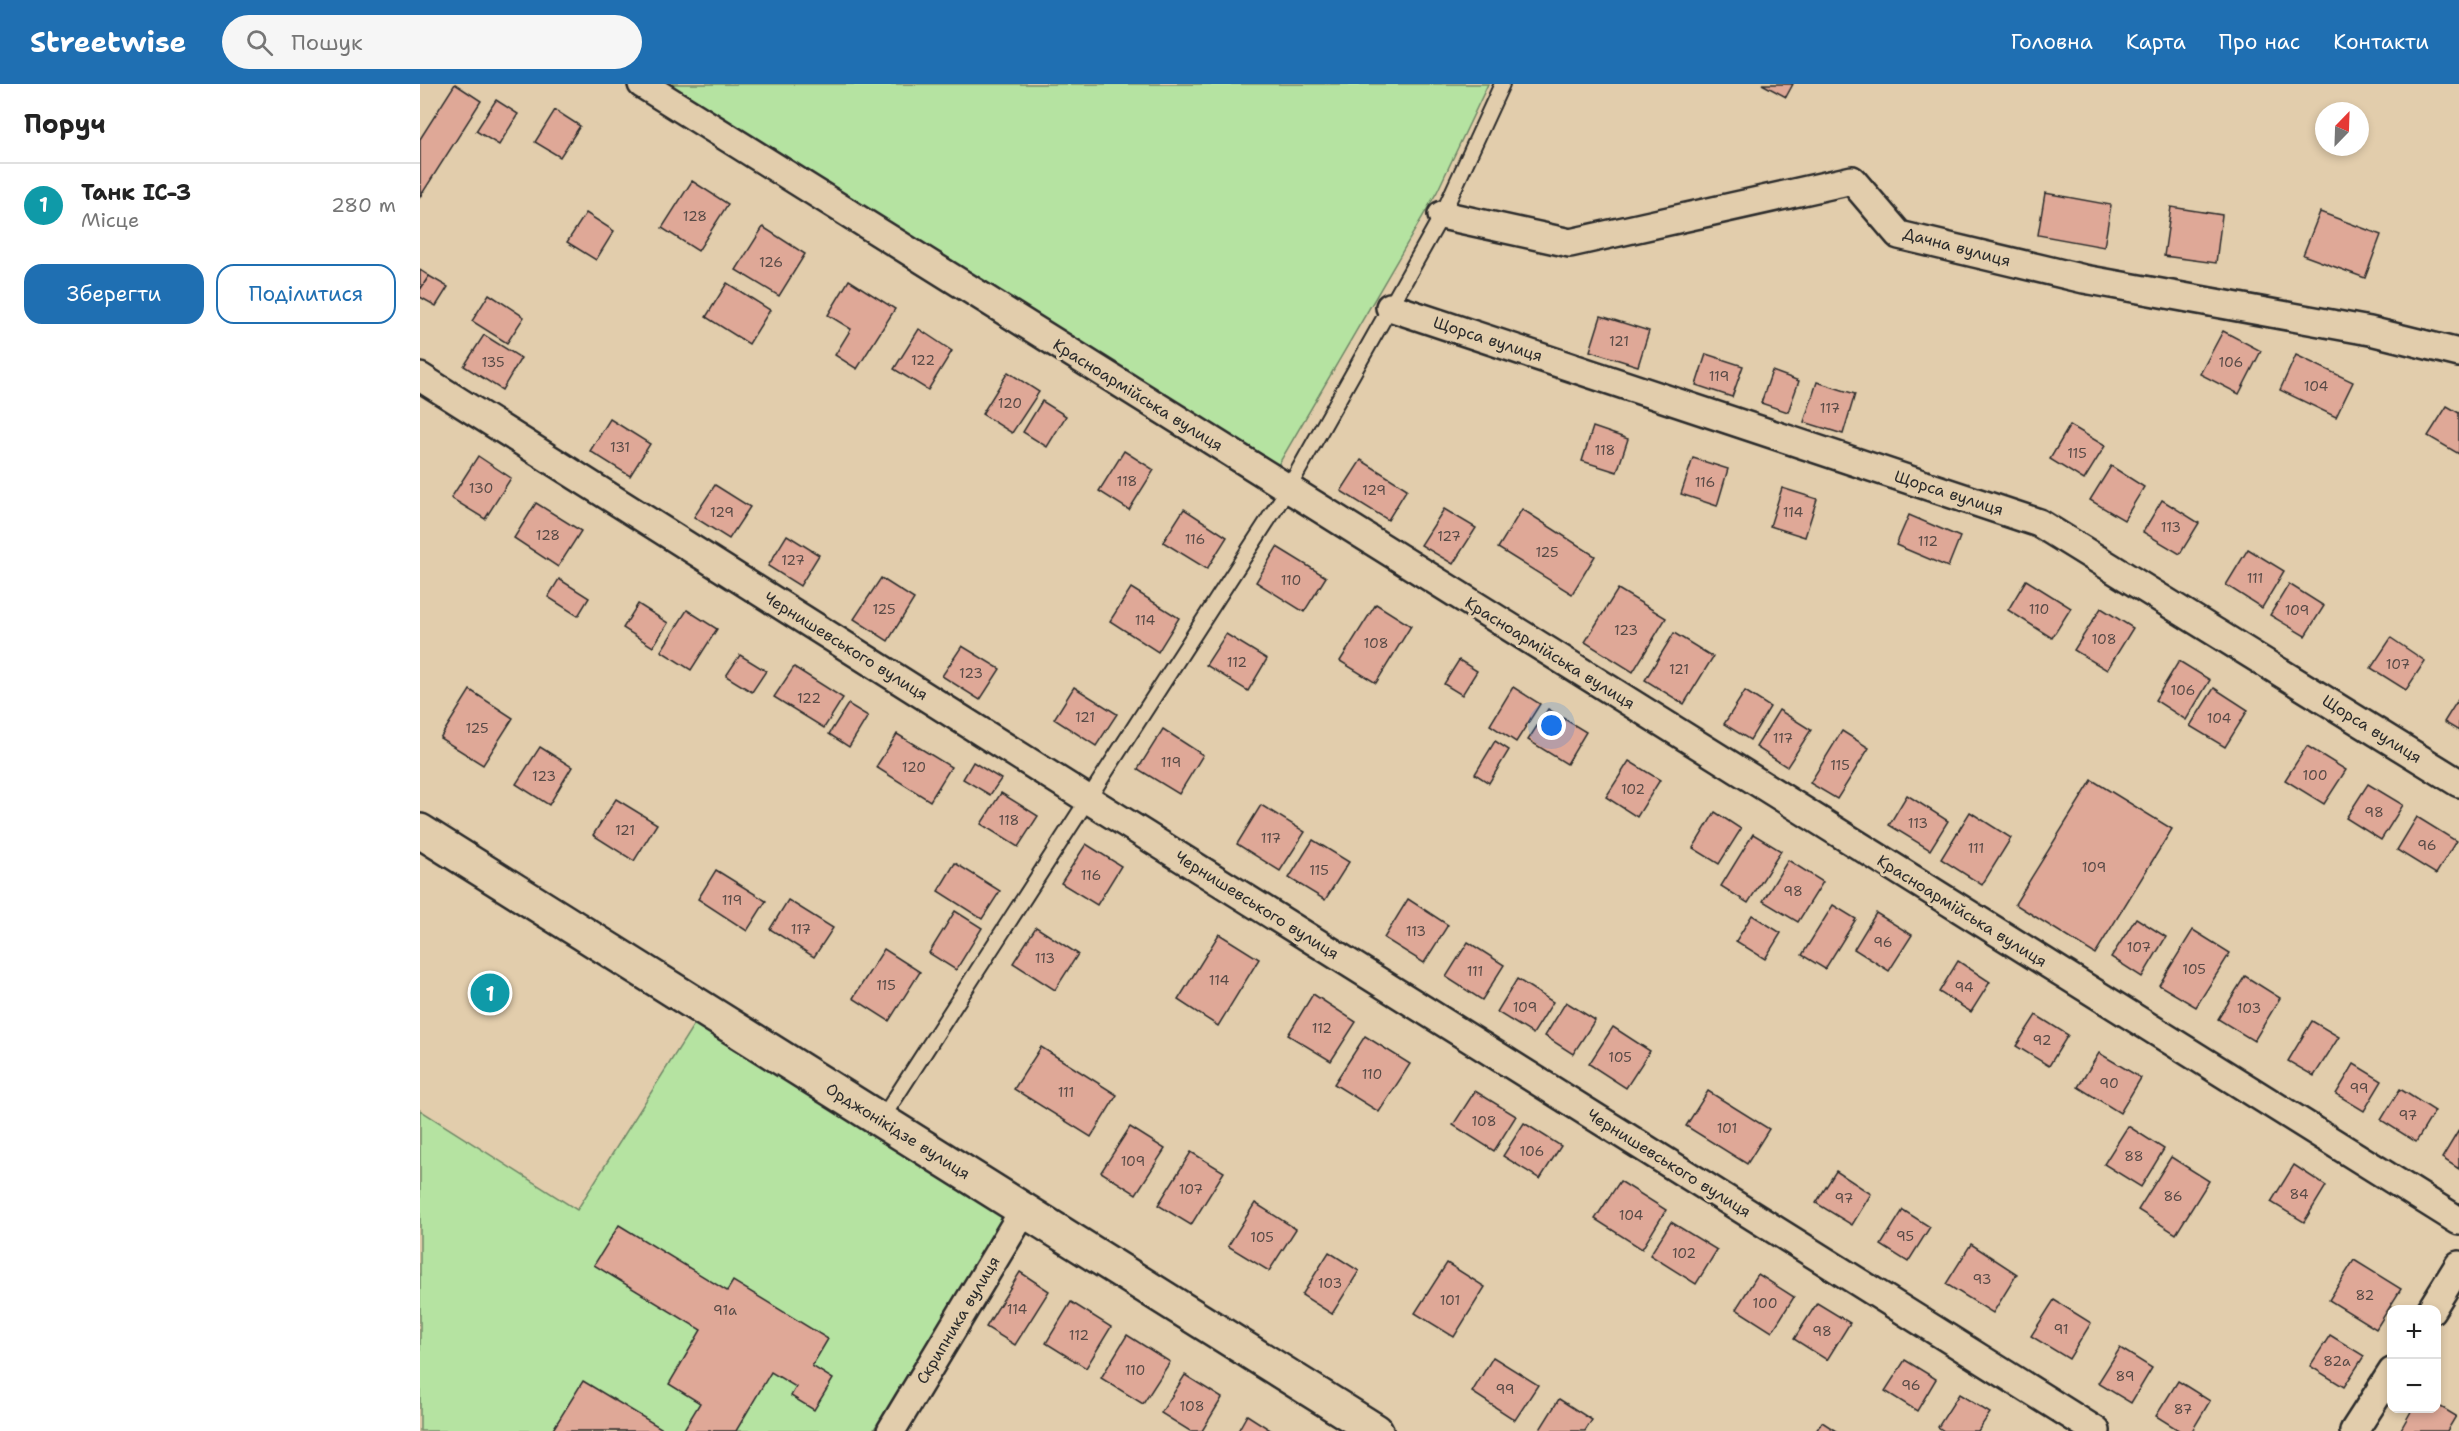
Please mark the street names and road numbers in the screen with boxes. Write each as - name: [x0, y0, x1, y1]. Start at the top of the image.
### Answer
- street label: Дачна вулиця: [1901, 223, 2013, 271]
- street label: Щорса вулиця: [1431, 311, 1545, 367]
- street label: Красноармійська вулиця: [1049, 334, 1227, 456]
- street label: Щорса вулиця: [1892, 465, 2006, 521]
- street label: Чернишевського вулиця: [760, 587, 932, 705]
- street label: Красноармійська вулиця: [1461, 592, 1639, 714]
- street label: Щорса вулиця: [2318, 690, 2426, 768]
- street label: Чернишевського вулиця: [1171, 846, 1343, 964]
- street label: Красноармійська вулиця: [1873, 850, 2051, 972]
- street label: Орджонікідзе вулиця: [822, 1078, 974, 1184]
- street label: Чернишевського вулиця: [1583, 1104, 1755, 1222]
- street label: Скрипника вулиця: [911, 1252, 1005, 1388]

